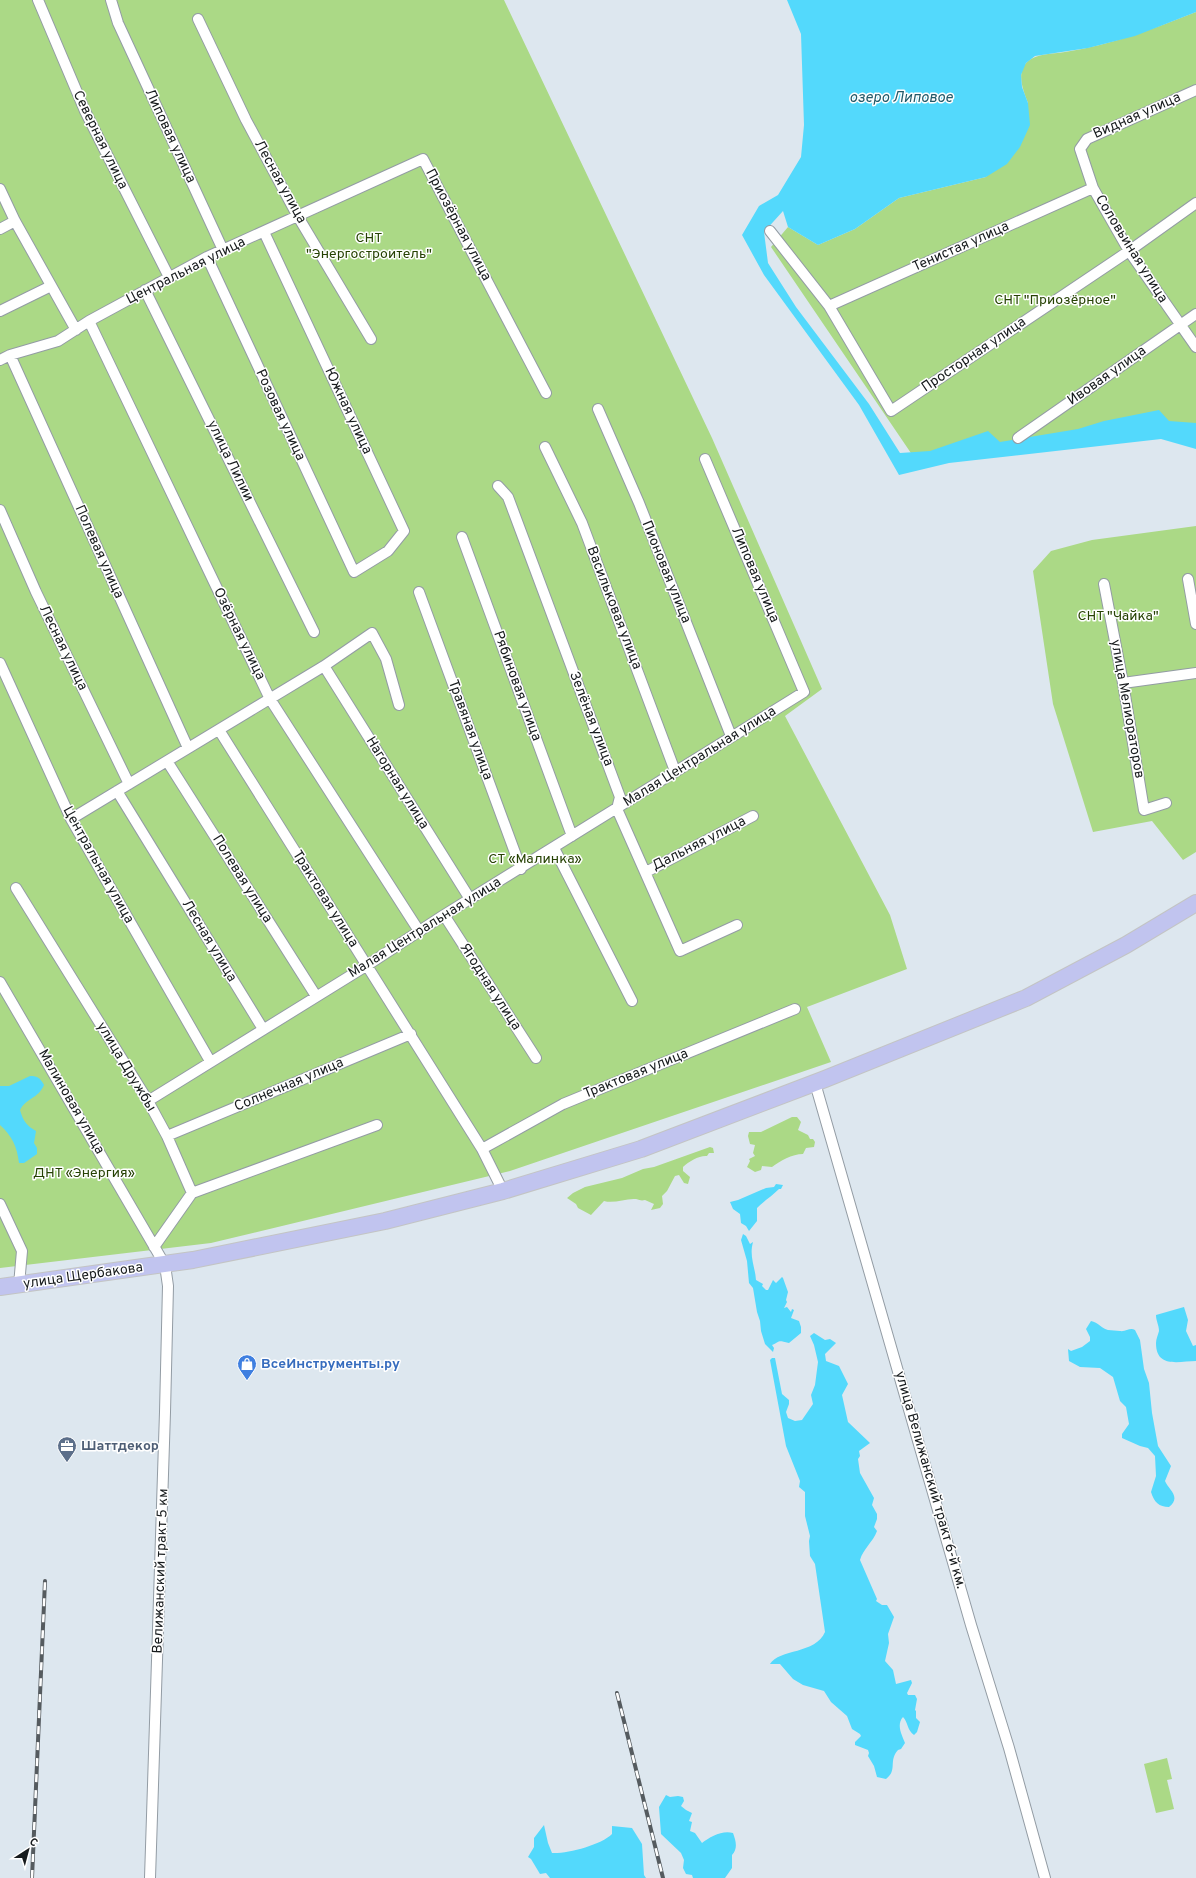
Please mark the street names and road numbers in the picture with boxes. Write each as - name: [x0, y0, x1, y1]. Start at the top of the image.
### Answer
- street label: Липовая улица: [141, 86, 199, 186]
- street label: Северная улица: [69, 88, 131, 192]
- street label: Видная улица: [1091, 89, 1183, 143]
- street label: Лесная улица: [250, 137, 310, 227]
- street label: Приозёрная улица: [421, 166, 495, 284]
- street label: Соловьиная улица: [1091, 192, 1171, 306]
- street label: Тенистая улица: [910, 218, 1012, 276]
- street label: Центральная улица: [124, 234, 248, 308]
- street label: Просторная улица: [919, 314, 1029, 396]
- street label: Ивовая улица: [1064, 343, 1150, 409]
- street label: Южная улица: [320, 365, 376, 457]
- street label: Розовая улица: [251, 367, 309, 463]
- street label: улица Лилии: [203, 418, 257, 504]
- street label: Полевая улица: [71, 503, 127, 601]
- street label: Пионовая улица: [638, 518, 694, 626]
- street label: Липовая улица: [727, 525, 783, 625]
- street label: Васильковая улица: [583, 544, 645, 672]
- street label: Озёрная улица: [209, 585, 269, 683]
- street label: Лесная улица: [35, 603, 91, 693]
- street label: Рябиновая улица: [489, 629, 545, 743]
- street label: улица Мелиораторов: [1106, 638, 1148, 780]
- street label: Зелёная улица: [565, 669, 617, 769]
- street label: Травяная улица: [444, 678, 496, 782]
- street label: Малая Центральная улица: [620, 703, 780, 811]
- street label: Нагорная улица: [362, 734, 432, 832]
- street label: Центральная улица: [59, 803, 137, 927]
- street label: Дальняя улица: [649, 813, 749, 875]
- street label: Полевая улица: [208, 832, 276, 926]
- street label: Трактовая улица: [288, 847, 362, 951]
- street label: Малая Центральная улица: [345, 874, 505, 982]
- street label: Лесная улица: [178, 897, 240, 985]
- street label: Ягодная улица: [456, 940, 524, 1034]
- street label: улица Дружбы: [93, 1019, 159, 1115]
- street label: Трактовая улица: [581, 1045, 691, 1103]
- street label: Малиновая улица: [34, 1047, 108, 1157]
- street label: Солнечная улица: [232, 1054, 346, 1116]
- street label: улица Щербакова: [22, 1259, 144, 1293]
- street label: улица Велижанский тракт 6-й км.: [891, 1369, 969, 1591]
- street label: Велижанский тракт 5 км: [150, 1488, 172, 1654]

